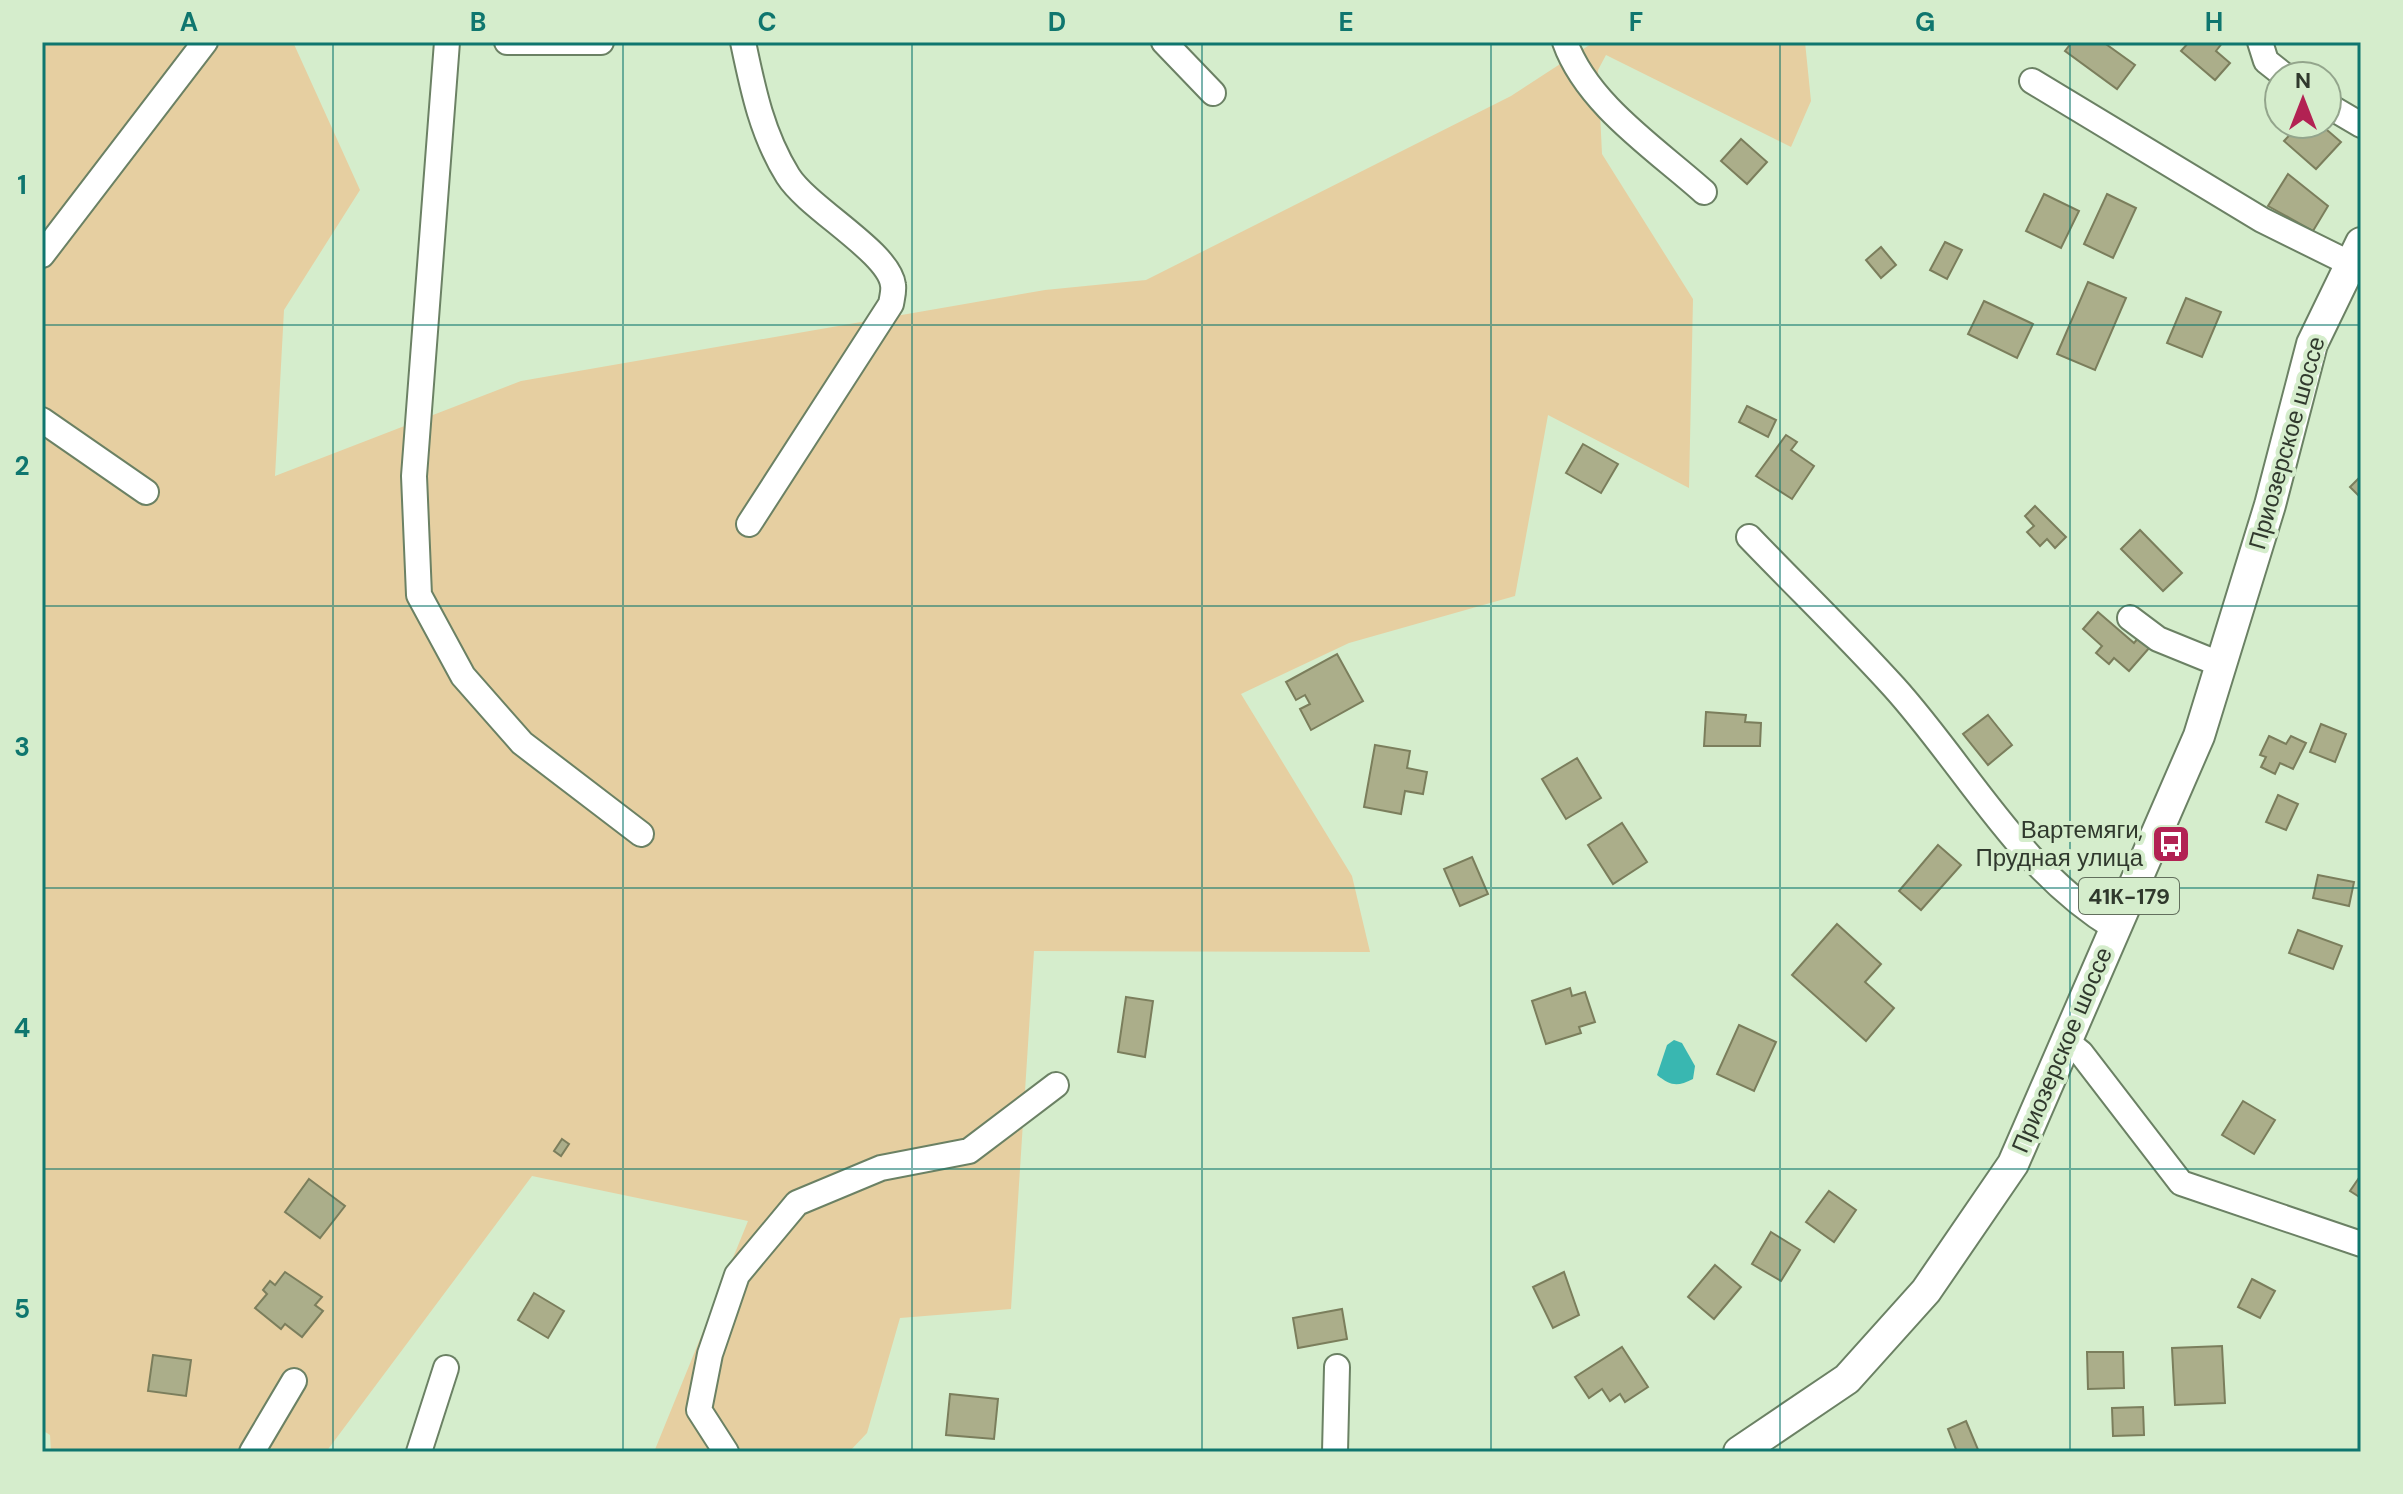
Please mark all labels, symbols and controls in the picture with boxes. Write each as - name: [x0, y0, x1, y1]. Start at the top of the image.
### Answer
- text: A: [180, 5, 198, 39]
- text: B: [470, 5, 486, 39]
- text: C: [757, 5, 777, 39]
- text: D: [1048, 5, 1066, 39]
- text: E: [1338, 5, 1354, 39]
- text: F: [1629, 5, 1643, 39]
- text: G: [1915, 5, 1935, 39]
- text: H: [2205, 5, 2223, 39]
- north arrow: [2263, 60, 2343, 140]
- text: N: [2295, 66, 2311, 95]
- text: 1: [17, 168, 27, 202]
- street label: Приозерское шоссе: [2241, 333, 2332, 553]
- text: 2: [14, 449, 30, 483]
- text: 3: [14, 730, 30, 764]
- place label: Вартемяги, Прудная улица: [1976, 814, 2144, 873]
- bus stop icon: Вартемяги, Прудная улица: [2150, 823, 2192, 865]
- road number: 41К-179: [2079, 878, 2179, 914]
- street label: Приозерское шоссе: [2004, 942, 2119, 1157]
- text: 4: [14, 1011, 30, 1045]
- text: 5: [14, 1292, 30, 1326]

